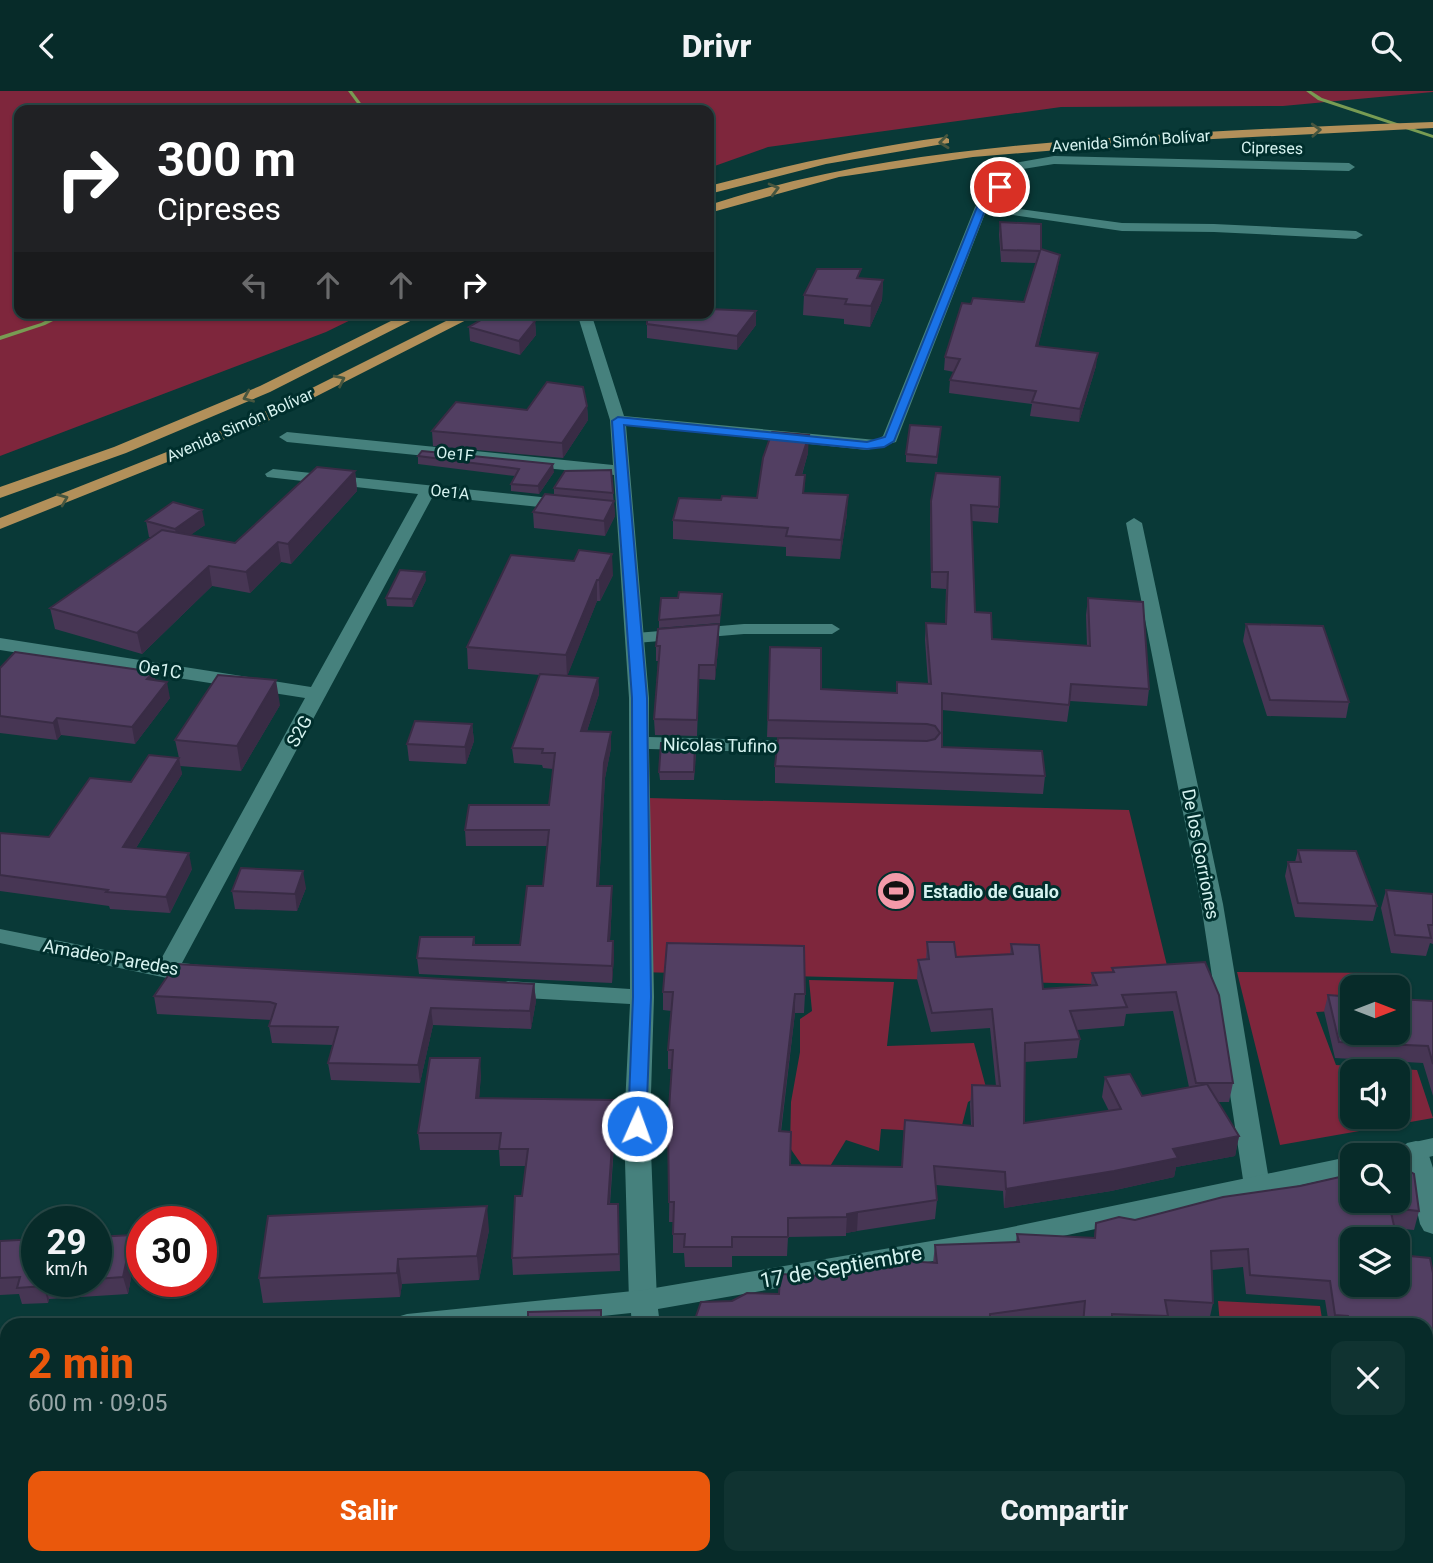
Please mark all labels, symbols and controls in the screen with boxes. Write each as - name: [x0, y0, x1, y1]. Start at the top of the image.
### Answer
- icon: back: [28, 27, 66, 65]
- text: Drivr: [682, 27, 751, 65]
- icon: search: [1367, 27, 1405, 65]
- one-way arrow: [1310, 123, 1321, 138]
- street label: Avenida Simón Bolívar: [1051, 126, 1211, 156]
- text: 300 m: [157, 131, 296, 188]
- icon: right: [42, 133, 133, 224]
- one-way arrow: [938, 134, 950, 149]
- street label: Cipreses: [1241, 138, 1303, 158]
- pin: [970, 157, 1030, 217]
- icon: arrive: [981, 168, 1019, 206]
- one-way arrow: [768, 183, 780, 197]
- text: Cipreses: [157, 190, 281, 228]
- icon: left: [236, 266, 274, 304]
- icon: ahead: [309, 266, 347, 304]
- icon: ahead: [382, 266, 420, 304]
- icon: right: [455, 266, 493, 304]
- one-way arrow: [333, 374, 345, 388]
- street label: Avenida Simón Bolívar: [164, 384, 317, 466]
- one-way arrow: [242, 388, 254, 402]
- street label: Oe1F: [435, 443, 475, 465]
- street label: Oe1A: [430, 481, 471, 504]
- one-way arrow: [57, 493, 69, 507]
- street label: Oe1C: [137, 655, 183, 683]
- street label: S2G: [282, 711, 316, 751]
- street label: Nicolas Tufino: [663, 734, 777, 756]
- street label: De los Gorriones: [1178, 787, 1224, 921]
- sports icon: Estadio de Gualo: [875, 870, 917, 912]
- place label: Estadio de Gualo: [923, 881, 1059, 902]
- street label: Amadeo Paredes: [42, 935, 180, 979]
- north arrow: [1340, 975, 1410, 1045]
- map controls: [1340, 975, 1410, 1297]
- button: sound: [1340, 1059, 1410, 1129]
- position arrow: [600, 1089, 674, 1163]
- button: search: [1340, 1143, 1410, 1213]
- speed limit sign: 30: [126, 1206, 217, 1297]
- text: 29: [46, 1222, 87, 1263]
- button: layers: [1340, 1227, 1410, 1297]
- street label: 17 de Septiembre: [758, 1241, 924, 1293]
- text: km/h: [45, 1258, 88, 1279]
- text: 2 min: [28, 1339, 134, 1388]
- button: close: [1331, 1341, 1405, 1415]
- text: 600 m · 09:05: [28, 1390, 167, 1417]
- button: Salir: [28, 1471, 710, 1551]
- button: Compartir: [724, 1471, 1405, 1551]

